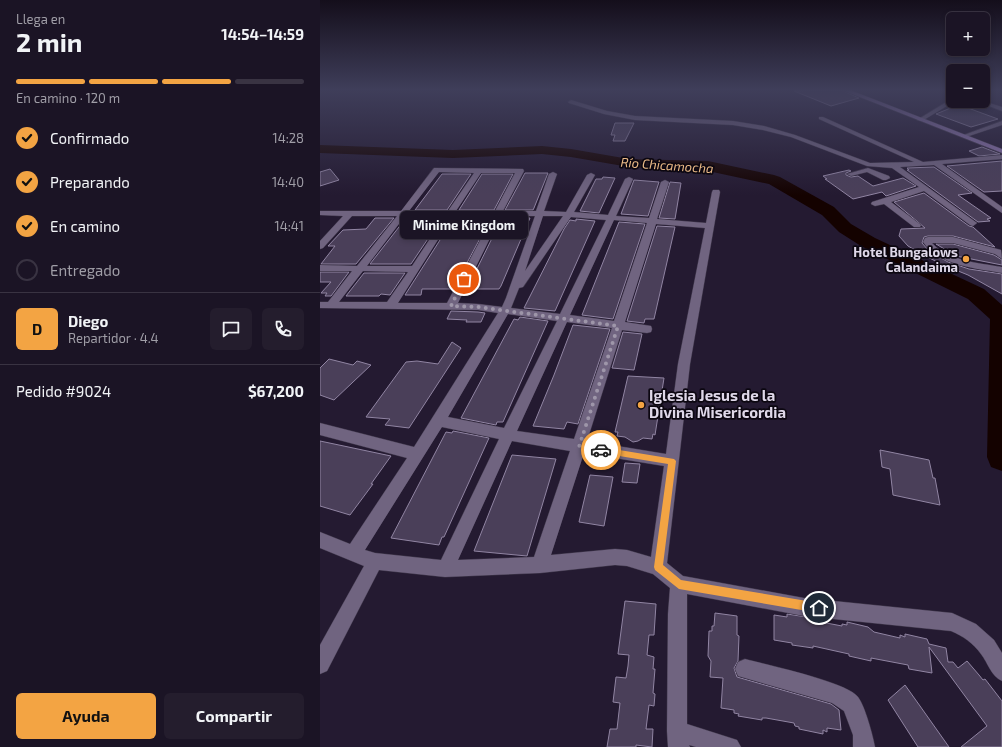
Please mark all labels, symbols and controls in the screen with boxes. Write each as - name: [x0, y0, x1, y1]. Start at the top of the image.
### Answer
- text: Llega en: [16, 11, 65, 27]
- map controls: [946, 12, 990, 108]
- button: +: [946, 12, 990, 56]
- text: 14:54–14:59: [221, 25, 304, 43]
- text: 2 min: [16, 26, 82, 57]
- button: −: [946, 64, 990, 108]
- text: En camino · 120 m: [16, 90, 120, 106]
- icon: check: [16, 127, 38, 149]
- text: Confirmado: [50, 129, 129, 147]
- text: 14:28: [273, 130, 304, 146]
- water label: Río Chicamocha: [620, 154, 714, 176]
- icon: check: [16, 171, 38, 193]
- text: Preparando: [50, 173, 130, 191]
- text: 14:40: [272, 174, 304, 190]
- callout: Minime Kingdom: [400, 211, 528, 239]
- icon: check: [16, 215, 38, 237]
- text: En camino: [50, 217, 120, 235]
- text: Minime Kingdom: [413, 217, 515, 233]
- text: 14:41: [275, 218, 304, 234]
- place label: Hotel Bungalows Calandaima: [853, 244, 958, 275]
- marker: Hotel Bungalows Calandaima: [961, 254, 971, 264]
- text: Entregado: [50, 261, 120, 279]
- pin: [447, 262, 481, 296]
- icon: bag: [453, 268, 475, 290]
- button: chat: [210, 308, 252, 350]
- button: phone: [262, 308, 304, 350]
- text: Diego: [68, 312, 108, 330]
- text: D: [32, 320, 42, 338]
- text: Repartidor · 4.4: [68, 330, 159, 346]
- text: Pedido #9024: [16, 382, 111, 400]
- text: $67,200: [248, 382, 304, 400]
- place label: Iglesia Jesus de la Divina Misericordia: [649, 386, 786, 421]
- marker: Iglesia Jesus de la Divina Misericordia: [636, 400, 646, 410]
- courier: [581, 430, 621, 470]
- icon: car: [590, 439, 612, 461]
- pin: [802, 591, 836, 625]
- icon: home: [808, 597, 830, 619]
- button: Ayuda: [16, 693, 156, 739]
- button: Compartir: [164, 693, 304, 739]

